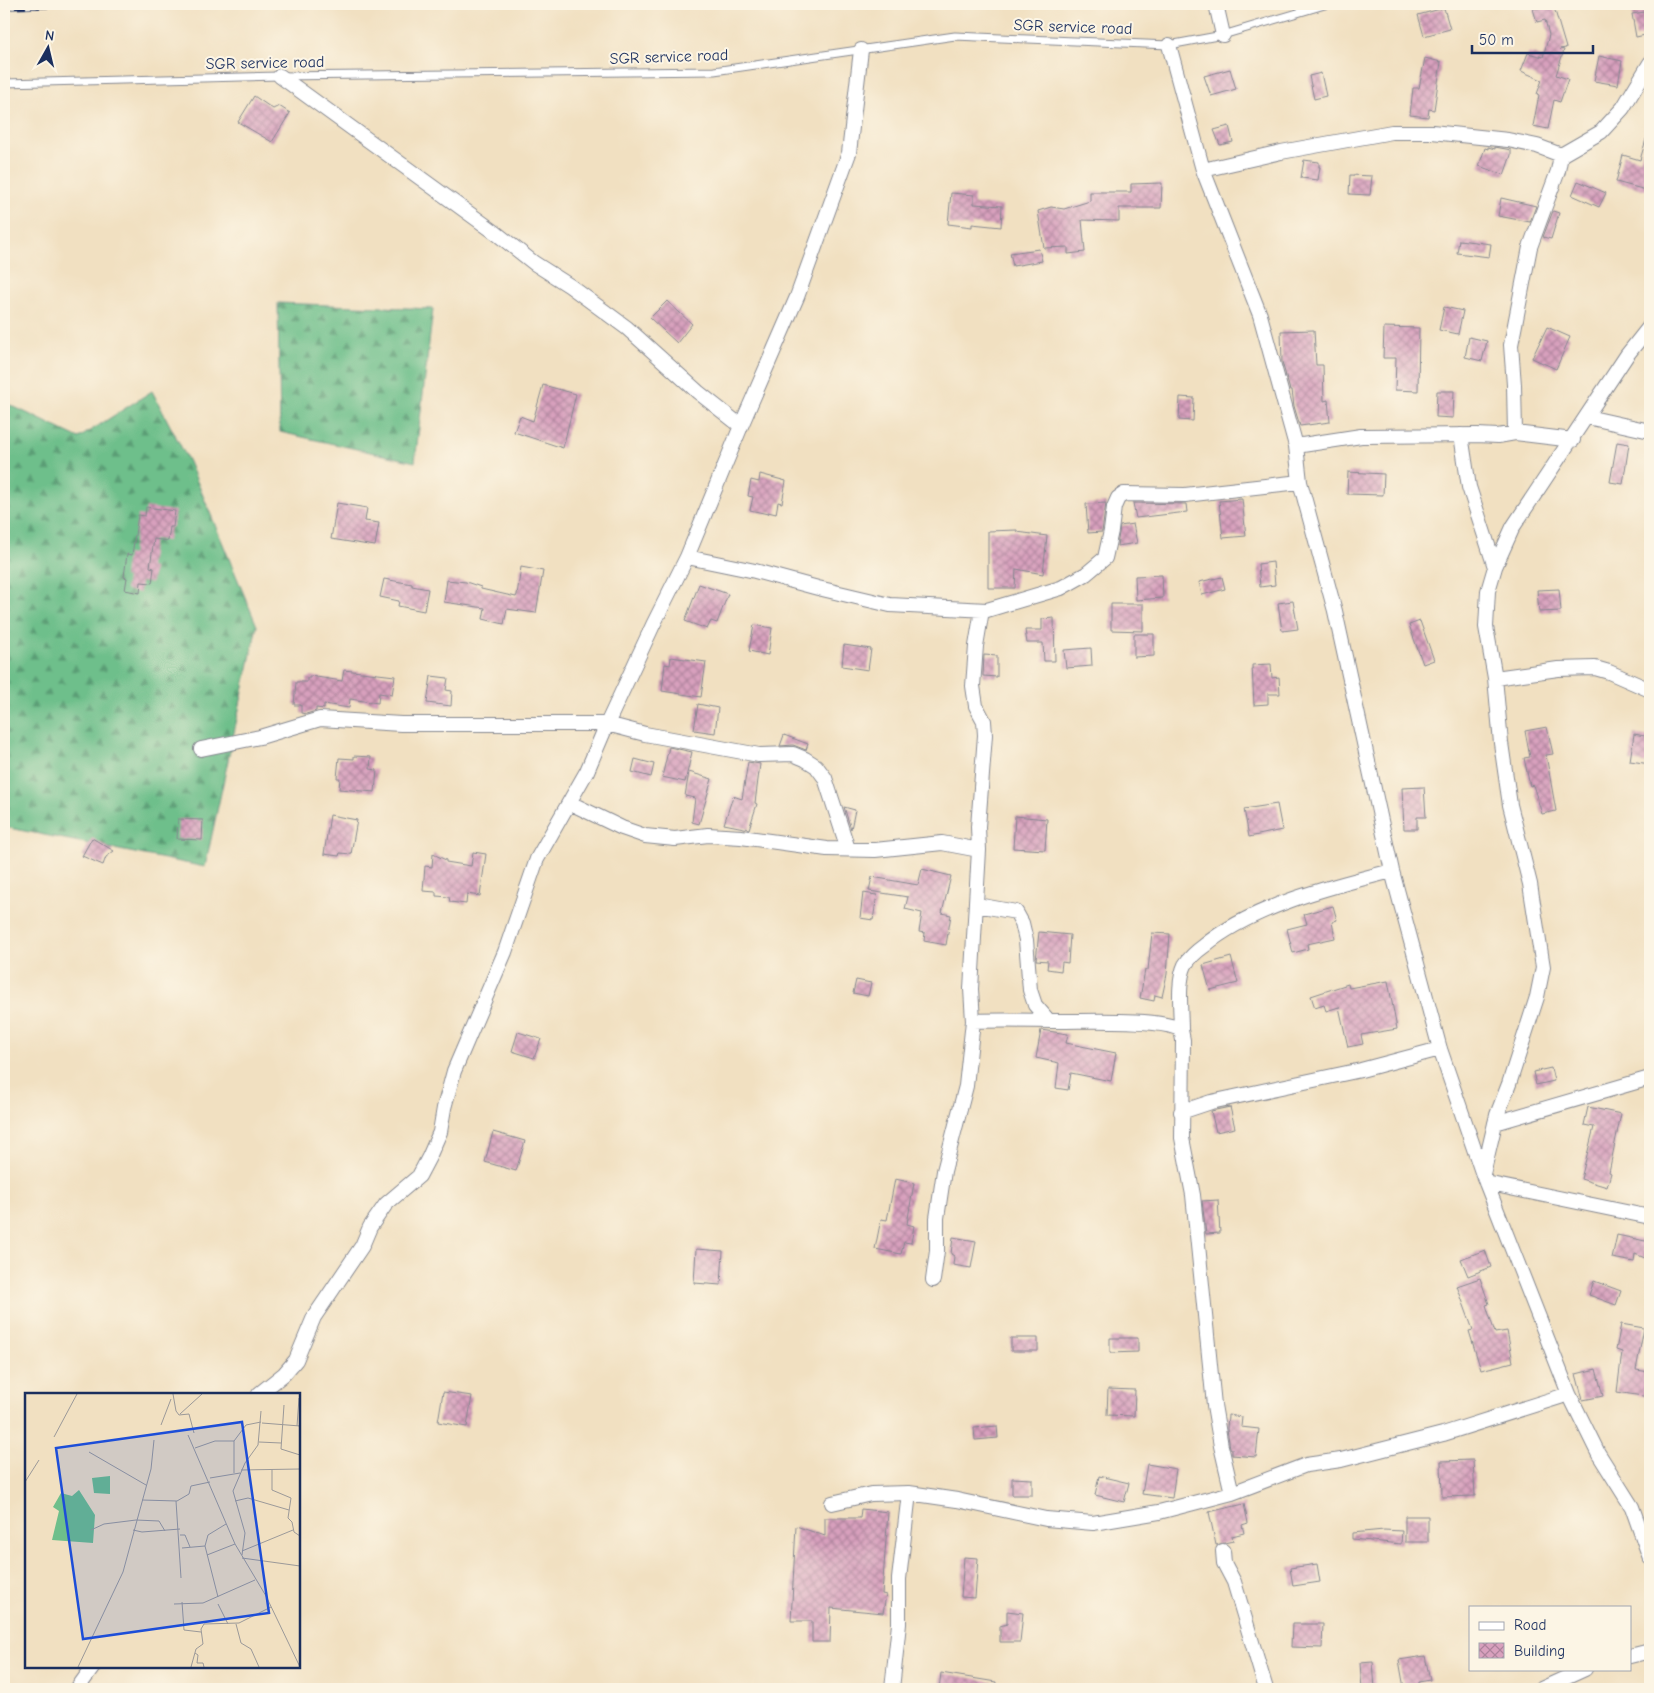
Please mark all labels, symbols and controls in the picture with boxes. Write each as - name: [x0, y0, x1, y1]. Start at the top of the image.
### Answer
- street label: SGR service road: [1013, 16, 1133, 38]
- north arrow: [22, 22, 72, 72]
- scale bar: [1472, 22, 1593, 54]
- text: N: [44, 27, 55, 45]
- text: 50 m: [1479, 31, 1514, 49]
- street label: SGR service road: [609, 46, 729, 68]
- street label: SGR service road: [205, 53, 325, 73]
- inset map: [25, 1393, 300, 1668]
- legend: [1469, 1606, 1632, 1670]
- text: Road: [1514, 1616, 1546, 1634]
- text: Building: [1514, 1642, 1565, 1660]

